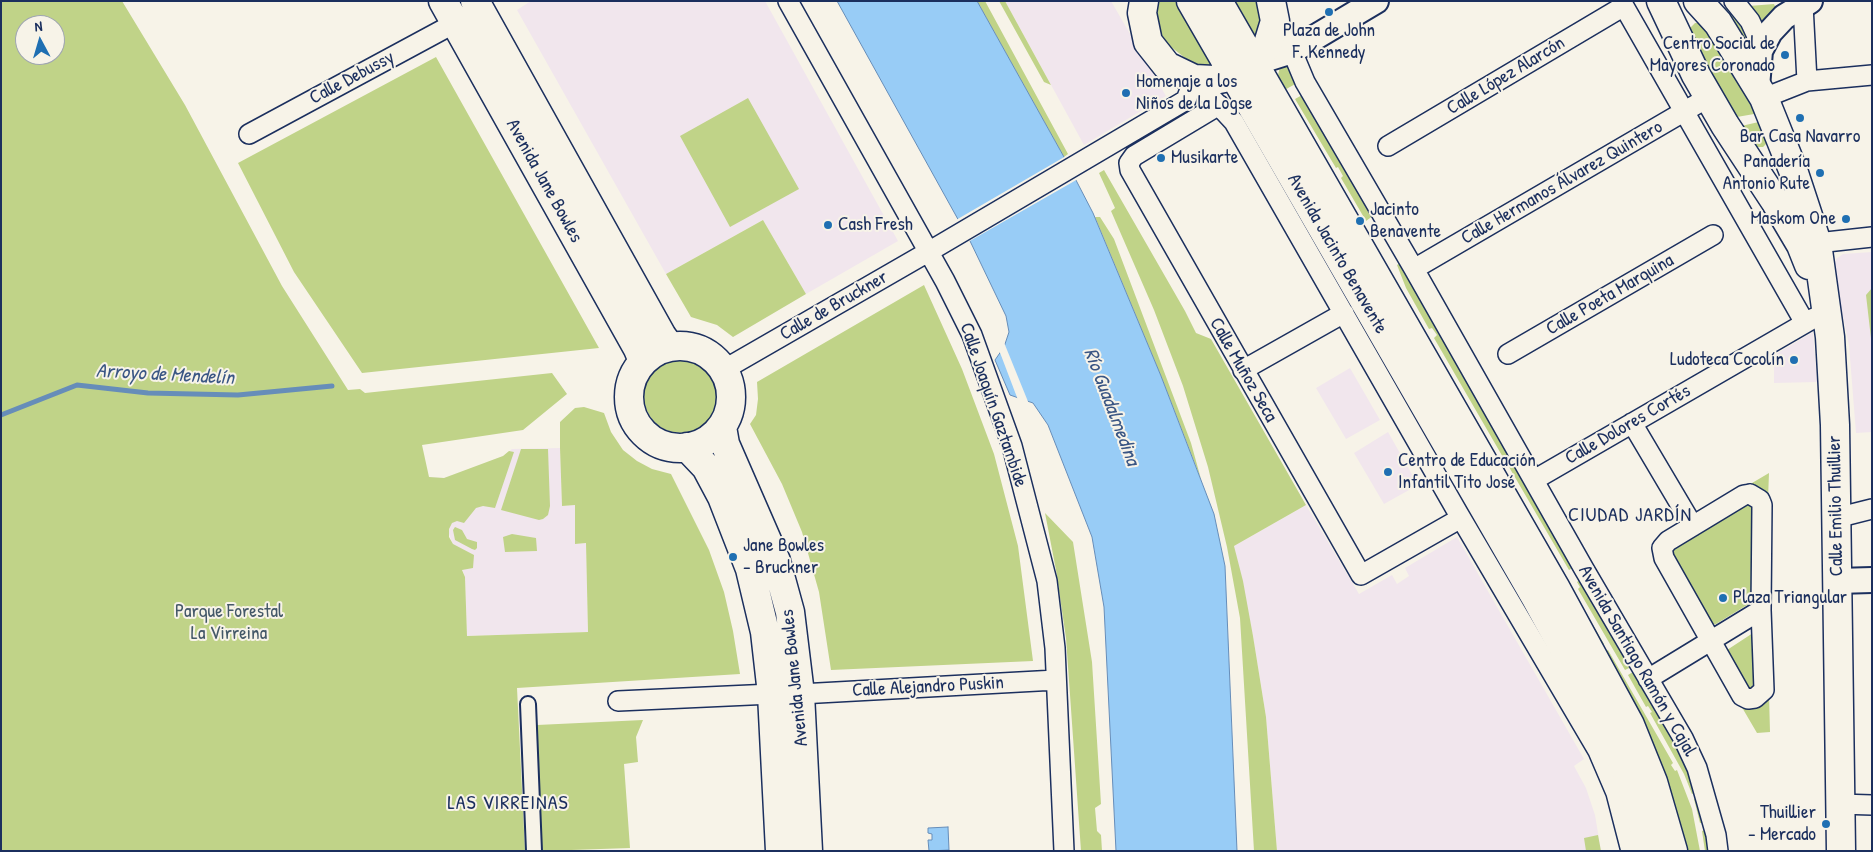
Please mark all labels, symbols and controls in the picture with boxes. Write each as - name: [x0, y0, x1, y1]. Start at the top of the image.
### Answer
- marker: Plaza de John F. Kennedy: [1323, 6, 1335, 18]
- north arrow: [15, 15, 65, 65]
- text: N: [34, 16, 43, 35]
- place label: Plaza de John F. Kennedy: [1283, 20, 1375, 64]
- street label: Calle López Alarcón: [1443, 32, 1569, 120]
- place label: Centro Social de Mayores Coronado: [1650, 33, 1775, 77]
- street label: Calle Debussy: [306, 46, 398, 110]
- marker: Centro Social de Mayores Coronado: [1779, 49, 1791, 61]
- place label: Homenaje a los Niños de la Logse: [1136, 71, 1253, 115]
- marker: Homenaje a los Niños de la Logse: [1120, 87, 1132, 99]
- marker: Bar Casa Navarro: [1794, 112, 1806, 124]
- street label: Avenida Jane Bowles: [501, 115, 587, 247]
- street label: Calle Hermanos Álvarez Quintero: [1457, 116, 1667, 250]
- place label: Bar Casa Navarro: [1740, 126, 1860, 148]
- place label: Musikarte: [1171, 147, 1238, 169]
- place label: Panadería Antonio Rute: [1723, 151, 1810, 195]
- marker: Musikarte: [1155, 152, 1167, 164]
- marker: Panadería Antonio Rute: [1814, 167, 1826, 179]
- street label: Avenida Jacinto Benavente: [1282, 170, 1392, 338]
- place label: Jacinto Benavente: [1370, 199, 1441, 243]
- place label: Maskom One: [1750, 208, 1836, 230]
- marker: Maskom One: [1840, 213, 1852, 225]
- place label: Cash Fresh: [838, 214, 913, 236]
- marker: Jacinto Benavente: [1354, 215, 1366, 227]
- marker: Cash Fresh: [822, 219, 834, 231]
- street label: Calle Poeta Marquina: [1542, 249, 1678, 341]
- street label: Calle de Bruckner: [776, 266, 892, 346]
- street label: Calle Muñoz Seca: [1204, 314, 1282, 426]
- street label: Calle Joaquín Gaztambide: [954, 320, 1032, 490]
- water label: Río Guadalmedina: [1078, 345, 1144, 469]
- place label: Ludoteca Cocolín: [1670, 349, 1784, 371]
- marker: Ludoteca Cocolín: [1788, 354, 1800, 366]
- water label: Arroyo de Mendelín: [95, 359, 235, 391]
- street label: Calle Dolores Cortés: [1561, 380, 1695, 470]
- street label: Calle Emilio Thuillier: [1823, 435, 1849, 577]
- place label: Centro de Educación Infantil Tito José: [1398, 450, 1536, 494]
- marker: Centro de Educación Infantil Tito José: [1382, 466, 1394, 478]
- district label: CIUDAD JARDÍN: [1566, 504, 1694, 528]
- place label: Jane Bowles - Bruckner: [743, 535, 824, 579]
- marker: Jane Bowles - Bruckner: [727, 551, 739, 563]
- street label: Avenida Santiago Ramón y Cajal: [1573, 561, 1701, 761]
- place label: Plaza Triangular: [1733, 587, 1847, 609]
- marker: Plaza Triangular: [1717, 592, 1729, 604]
- park label: Parque Forestal La Virreina: [175, 601, 283, 645]
- street label: Avenida Jane Bowles: [776, 608, 814, 748]
- street label: Calle Alejandro Puskin: [852, 672, 1004, 702]
- district label: LAS VIRREINAS: [446, 792, 570, 816]
- place label: Thuillier - Mercado: [1748, 802, 1816, 846]
- marker: Thuillier - Mercado: [1820, 818, 1832, 830]

